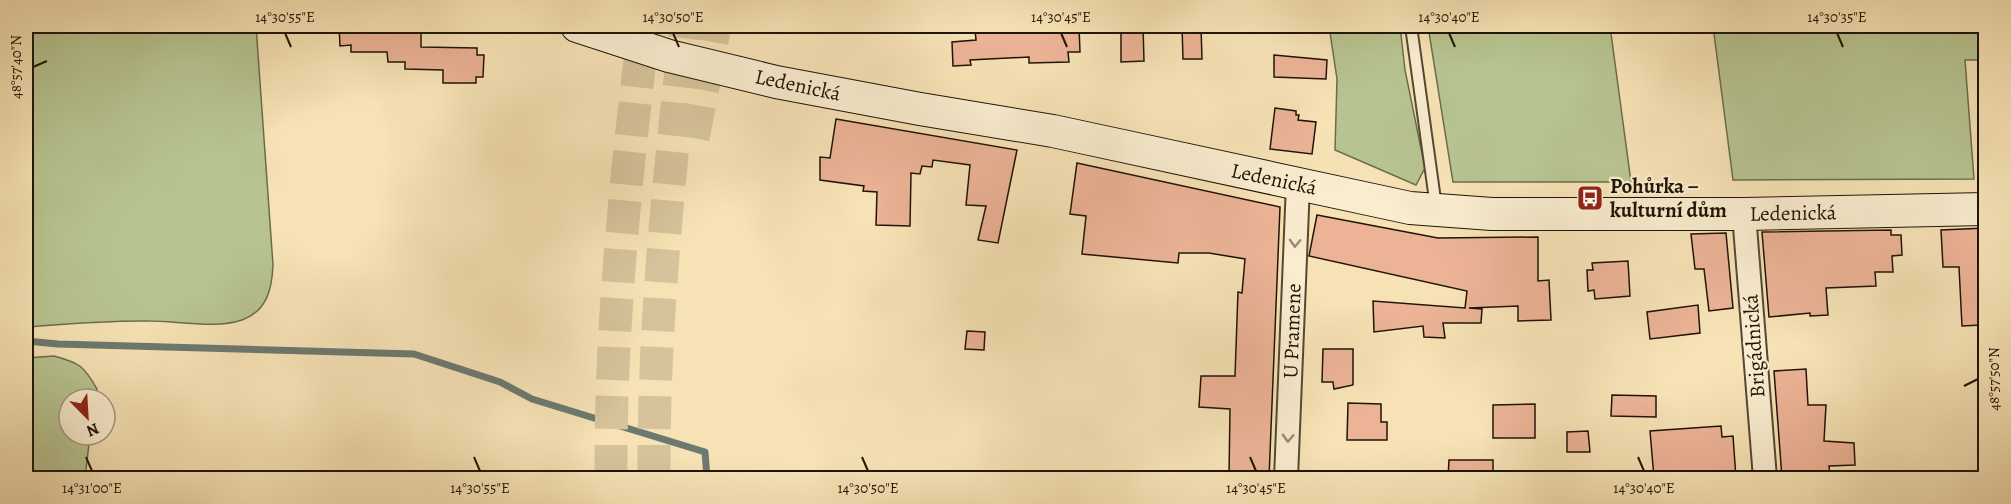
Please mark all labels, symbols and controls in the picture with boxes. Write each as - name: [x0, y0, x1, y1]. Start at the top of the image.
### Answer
- text: 14°30'55"E: [255, 7, 315, 27]
- text: 14°30'50"E: [642, 7, 704, 27]
- text: 14°30'45"E: [1031, 7, 1091, 27]
- text: 14°30'40"E: [1418, 7, 1480, 27]
- text: 14°30'35"E: [1807, 7, 1867, 27]
- text: 48°57'40"N: [6, 35, 26, 99]
- street label: Ledenická: [753, 62, 844, 108]
- street label: Ledenická: [1229, 156, 1320, 202]
- place label: Pohůrka – kulturní dům: [1610, 172, 1727, 224]
- bus stop icon: Pohůrka – kulturní dům: [1575, 183, 1605, 213]
- street label: Ledenická: [1749, 198, 1837, 228]
- one-way arrow: [1289, 238, 1302, 247]
- street label: U Pramene: [1276, 283, 1308, 379]
- street label: Brigádnická: [1736, 293, 1772, 399]
- text: 48°57'50"N: [1984, 347, 2004, 411]
- north arrow: [57, 387, 117, 447]
- text: N: [83, 417, 102, 442]
- one-way arrow: [1281, 433, 1294, 442]
- text: 14°31'00"E: [62, 478, 122, 498]
- text: 14°30'55"E: [450, 478, 510, 498]
- text: 14°30'50"E: [837, 478, 899, 498]
- text: 14°30'45"E: [1226, 478, 1286, 498]
- text: 14°30'40"E: [1613, 478, 1675, 498]

